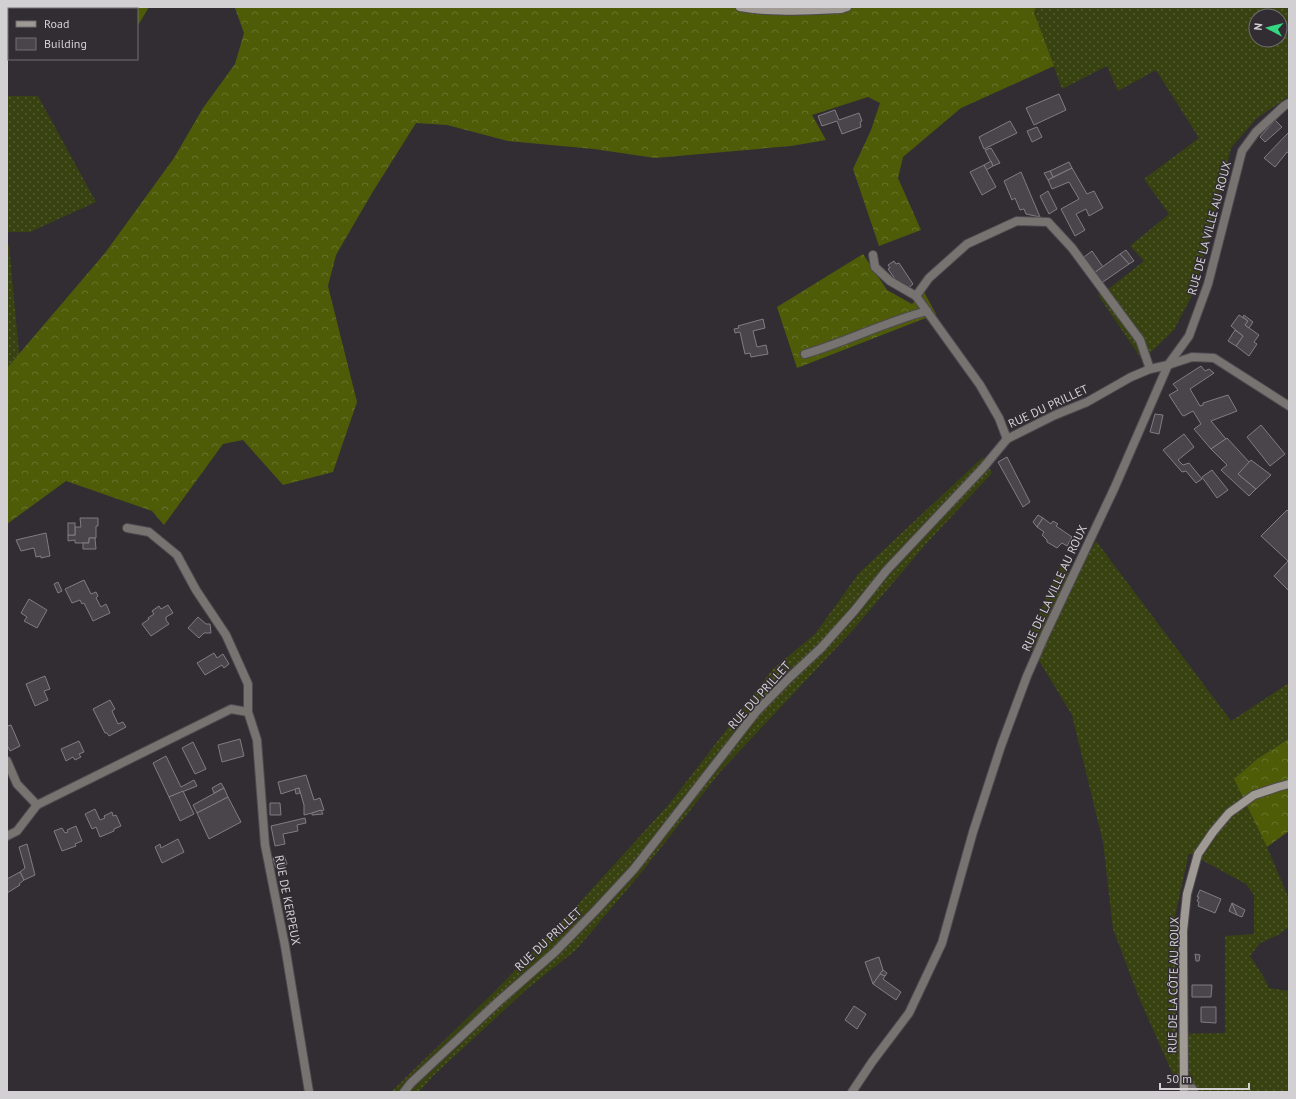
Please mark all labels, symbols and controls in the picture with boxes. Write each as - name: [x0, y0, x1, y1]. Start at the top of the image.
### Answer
- legend: [8, 8, 138, 60]
- north arrow: [1248, 8, 1288, 48]
- text: Road: [44, 16, 69, 31]
- text: N: [1251, 22, 1265, 31]
- text: Building: [44, 36, 87, 51]
- street label: RUE DE LA VILLE AU ROUX: [1184, 159, 1234, 296]
- street label: RUE DU PRILLET: [1006, 381, 1091, 431]
- street label: RUE DE LA VILLE AU ROUX: [1018, 522, 1090, 654]
- street label: RUE DU PRILLET: [725, 658, 794, 732]
- street label: RUE DE KERPEUX: [272, 854, 304, 947]
- street label: RUE DU PRILLET: [511, 904, 585, 974]
- street label: RUE DE LA CÔTE AU ROUX: [1164, 916, 1182, 1053]
- scale bar: [1160, 1065, 1249, 1091]
- text: 50 m: [1166, 1071, 1192, 1086]

